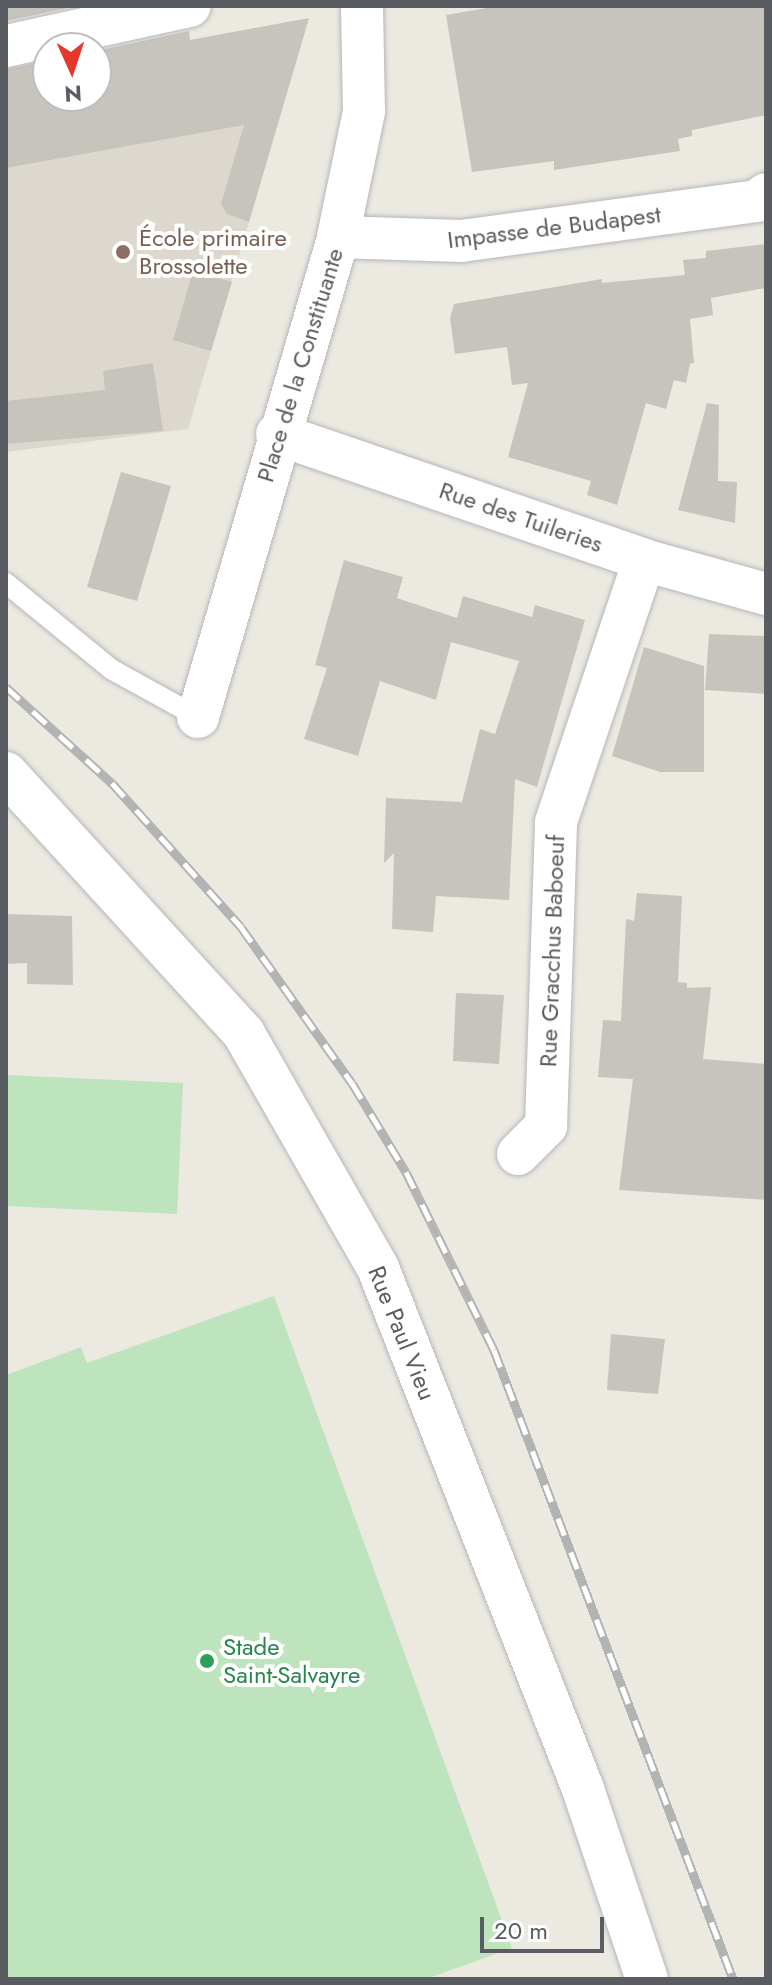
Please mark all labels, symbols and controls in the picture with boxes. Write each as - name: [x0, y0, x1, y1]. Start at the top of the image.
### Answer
- north arrow: [32, 32, 112, 112]
- text: N: [64, 78, 83, 110]
- street label: Impasse de Budapest: [446, 200, 662, 254]
- place label: École primaire Brossolette: [139, 224, 287, 280]
- marker: École primaire Brossolette: [114, 243, 132, 261]
- street label: Place de la Constituante: [251, 245, 349, 485]
- street label: Rue des Tuileries: [435, 476, 607, 558]
- street label: Rue Gracchus Baboeuf: [534, 834, 570, 1068]
- street label: Rue Paul Vieu: [362, 1262, 442, 1404]
- place label: Stade Saint-Salvayre: [223, 1633, 360, 1689]
- marker: Stade Saint-Salvayre: [198, 1652, 216, 1670]
- scale bar: [484, 1901, 608, 1951]
- text: 20 m: [494, 1913, 548, 1948]

